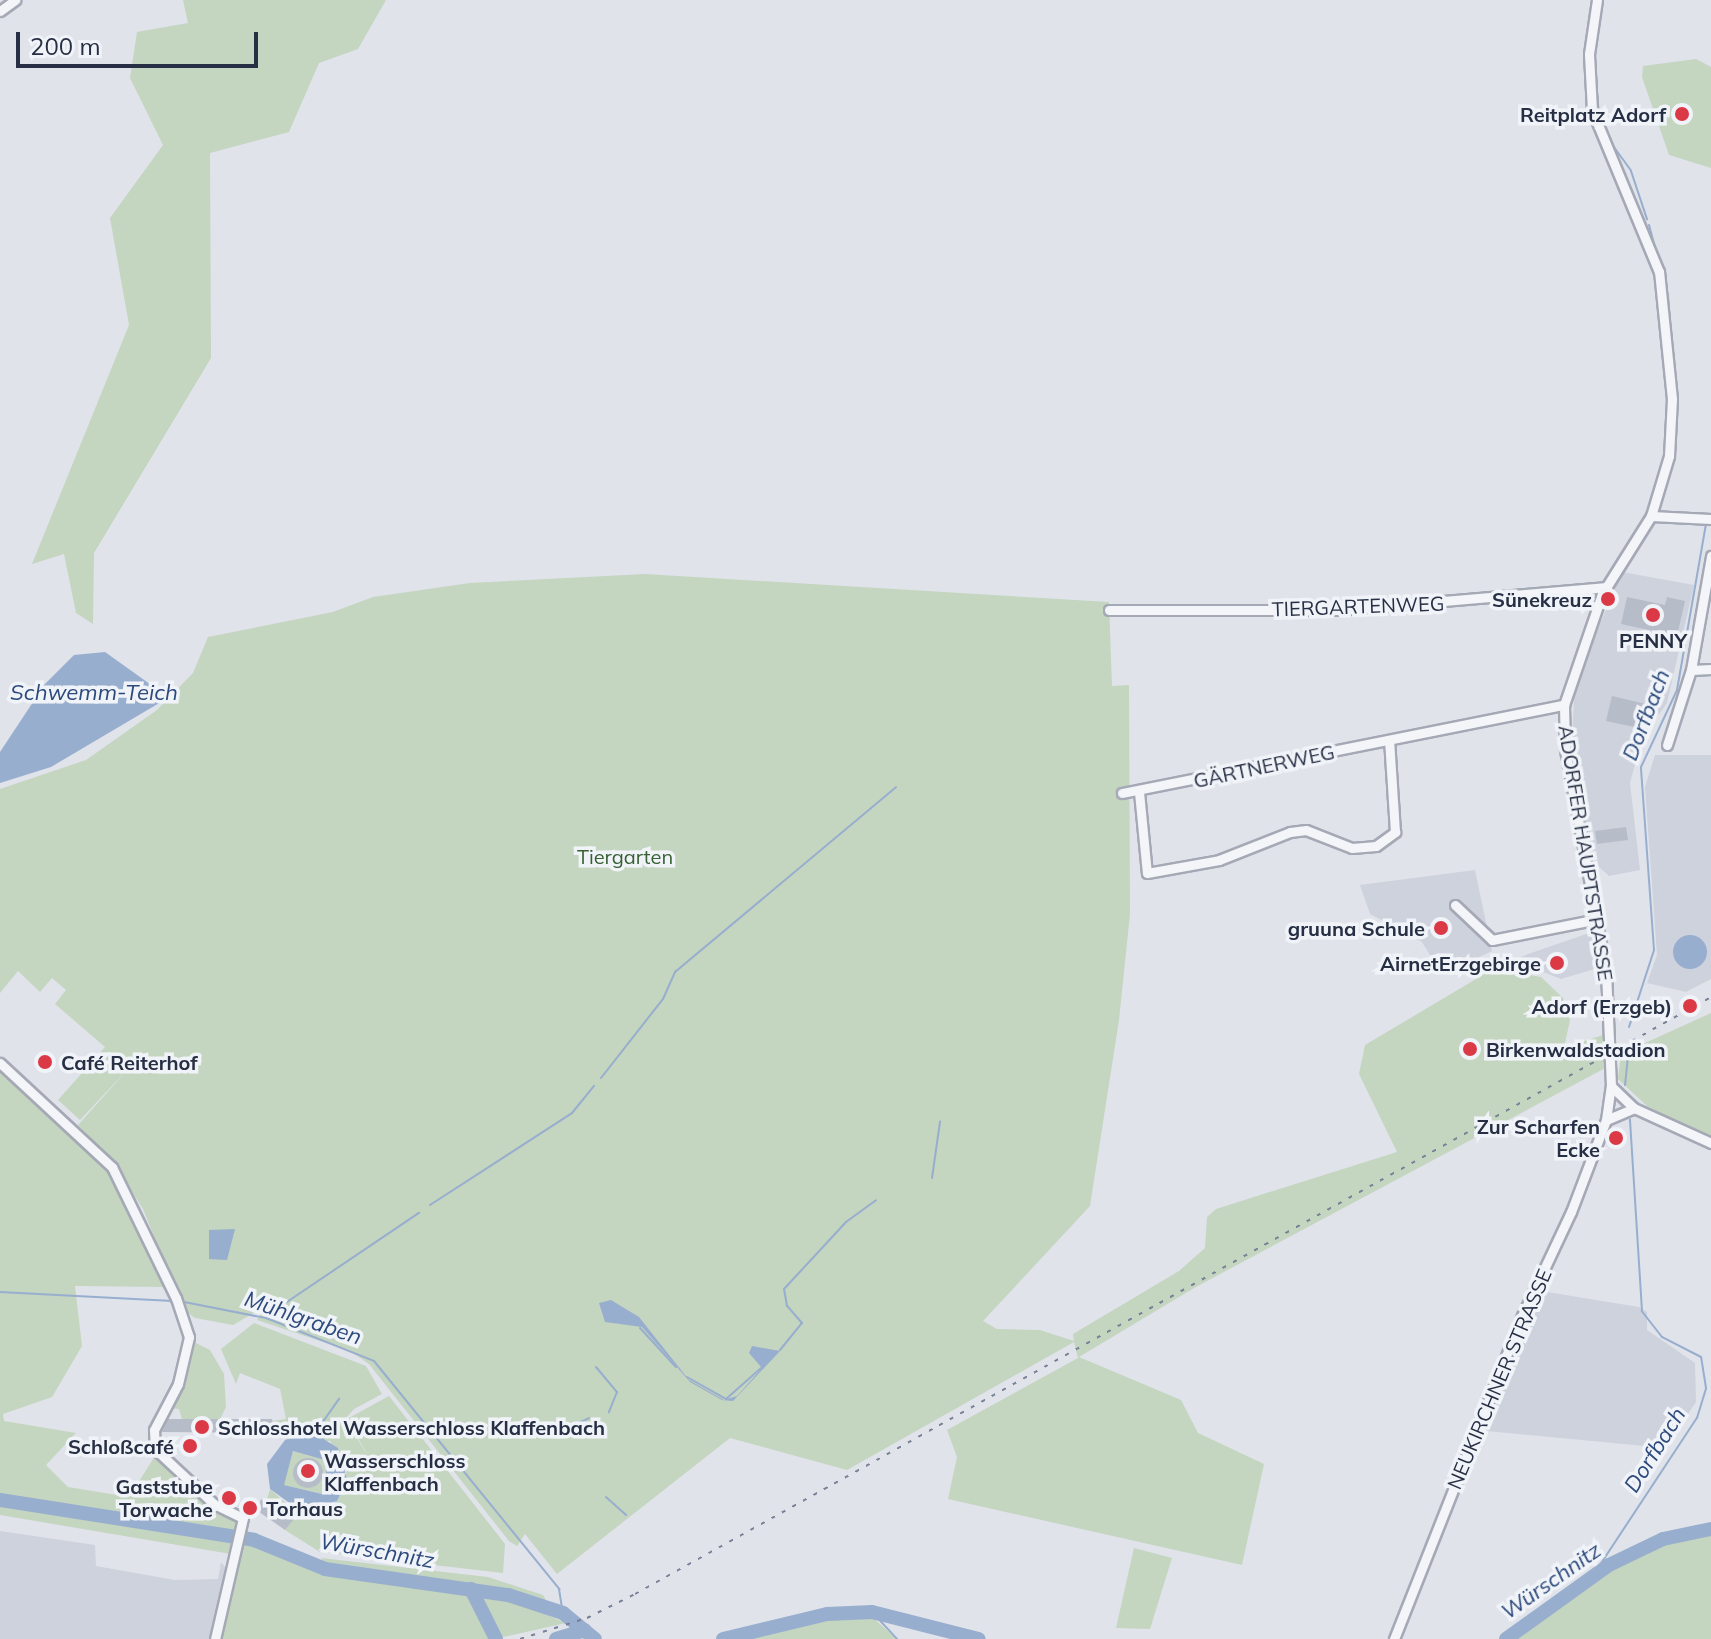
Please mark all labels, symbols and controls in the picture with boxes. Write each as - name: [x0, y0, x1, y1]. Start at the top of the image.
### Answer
- scale bar: [20, 16, 262, 66]
- text: 200 m: [30, 31, 101, 61]
- place label: Reitplatz Adorf: [1520, 102, 1666, 126]
- marker: Reitplatz Adorf: [1673, 105, 1691, 123]
- place label: Sünekreuz: [1492, 587, 1592, 611]
- marker: Sünekreuz: [1599, 590, 1617, 608]
- street label: TIERGARTENWEG: [1271, 591, 1445, 621]
- marker: PENNY: [1644, 606, 1662, 624]
- place label: PENNY: [1619, 628, 1687, 652]
- water label: Dorfbach: [1617, 666, 1675, 764]
- water label: Schwemm-Teich: [10, 680, 178, 706]
- street label: ADORFER HAUPTSTRASSE: [1554, 723, 1618, 983]
- street label: GÄRTNERWEG: [1191, 739, 1337, 793]
- park label: Tiergarten: [577, 844, 673, 868]
- place label: gruuna Schule: [1288, 916, 1425, 940]
- marker: gruuna Schule: [1432, 919, 1450, 937]
- place label: AirnetErzgebirge: [1380, 951, 1541, 975]
- marker: AirnetErzgebirge: [1548, 954, 1566, 972]
- place label: Adorf (Erzgeb): [1532, 994, 1672, 1018]
- marker: Adorf (Erzgeb): [1679, 995, 1701, 1017]
- place label: Birkenwaldstadion: [1486, 1037, 1666, 1061]
- marker: Birkenwaldstadion: [1461, 1040, 1479, 1058]
- place label: Café Reiterhof: [61, 1050, 198, 1074]
- marker: Café Reiterhof: [36, 1053, 54, 1071]
- place label: Zur Scharfen Ecke: [1477, 1114, 1600, 1161]
- marker: Zur Scharfen Ecke: [1607, 1129, 1625, 1147]
- street label: NEUKIRCHNER STRASSE: [1442, 1265, 1556, 1493]
- water label: Mühlgraben: [241, 1286, 365, 1350]
- water label: Dorfbach: [1619, 1403, 1691, 1497]
- place label: Schlosshotel Wasserschloss Klaffenbach: [218, 1415, 605, 1439]
- marker: Schlosshotel Wasserschloss Klaffenbach: [193, 1418, 211, 1436]
- place label: Schloßcafé: [68, 1434, 174, 1458]
- marker: Schloßcafé: [181, 1437, 199, 1455]
- place label: Wasserschloss Klaffenbach: [324, 1448, 466, 1495]
- marker: Wasserschloss Klaffenbach: [299, 1462, 317, 1480]
- place label: Gaststube Torwache: [116, 1474, 213, 1521]
- marker: Gaststube Torwache: [220, 1489, 238, 1507]
- place label: Torhaus: [266, 1496, 343, 1520]
- marker: Torhaus: [241, 1499, 259, 1517]
- water label: Würschnitz: [318, 1528, 436, 1574]
- water label: Würschnitz: [1496, 1537, 1606, 1625]

